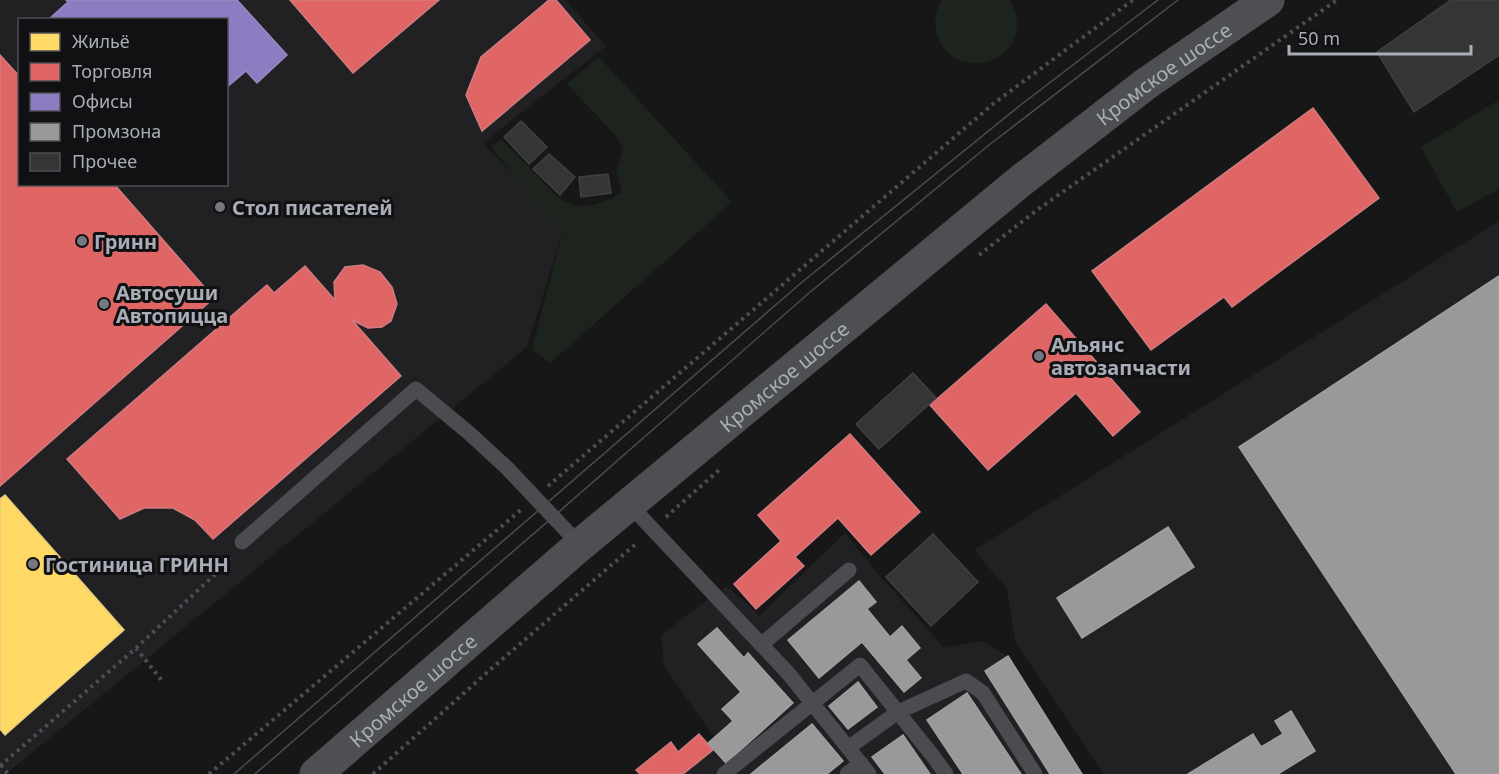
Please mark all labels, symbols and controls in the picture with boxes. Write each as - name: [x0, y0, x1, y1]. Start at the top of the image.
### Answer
- street label: Кромское шоссе: [1090, 16, 1236, 131]
- legend: [18, 18, 228, 186]
- scale bar: [1289, 18, 1470, 56]
- text: 50 m: [1298, 26, 1340, 50]
- text: Жильё: [72, 29, 130, 53]
- text: Торговля: [72, 59, 152, 83]
- text: Офисы: [72, 89, 133, 113]
- text: Промзона: [72, 119, 161, 143]
- text: Прочее: [72, 149, 137, 173]
- place label: Стол писателей: [232, 194, 393, 221]
- marker: Стол писателей: [213, 200, 227, 214]
- place label: Гринн: [94, 228, 157, 255]
- marker: Гринн: [75, 234, 89, 248]
- place label: Автосуши Автопицца: [116, 279, 228, 329]
- marker: Автосуши Автопицца: [97, 297, 111, 311]
- street label: Кромское шоссе: [714, 315, 854, 438]
- place label: Альянс автозапчасти: [1051, 331, 1191, 381]
- marker: Альянс автозапчасти: [1032, 349, 1046, 363]
- place label: Гостиница ГРИНН: [45, 551, 229, 578]
- marker: Гостиница ГРИНН: [26, 557, 40, 571]
- street label: Кромское шоссе: [343, 627, 482, 753]

